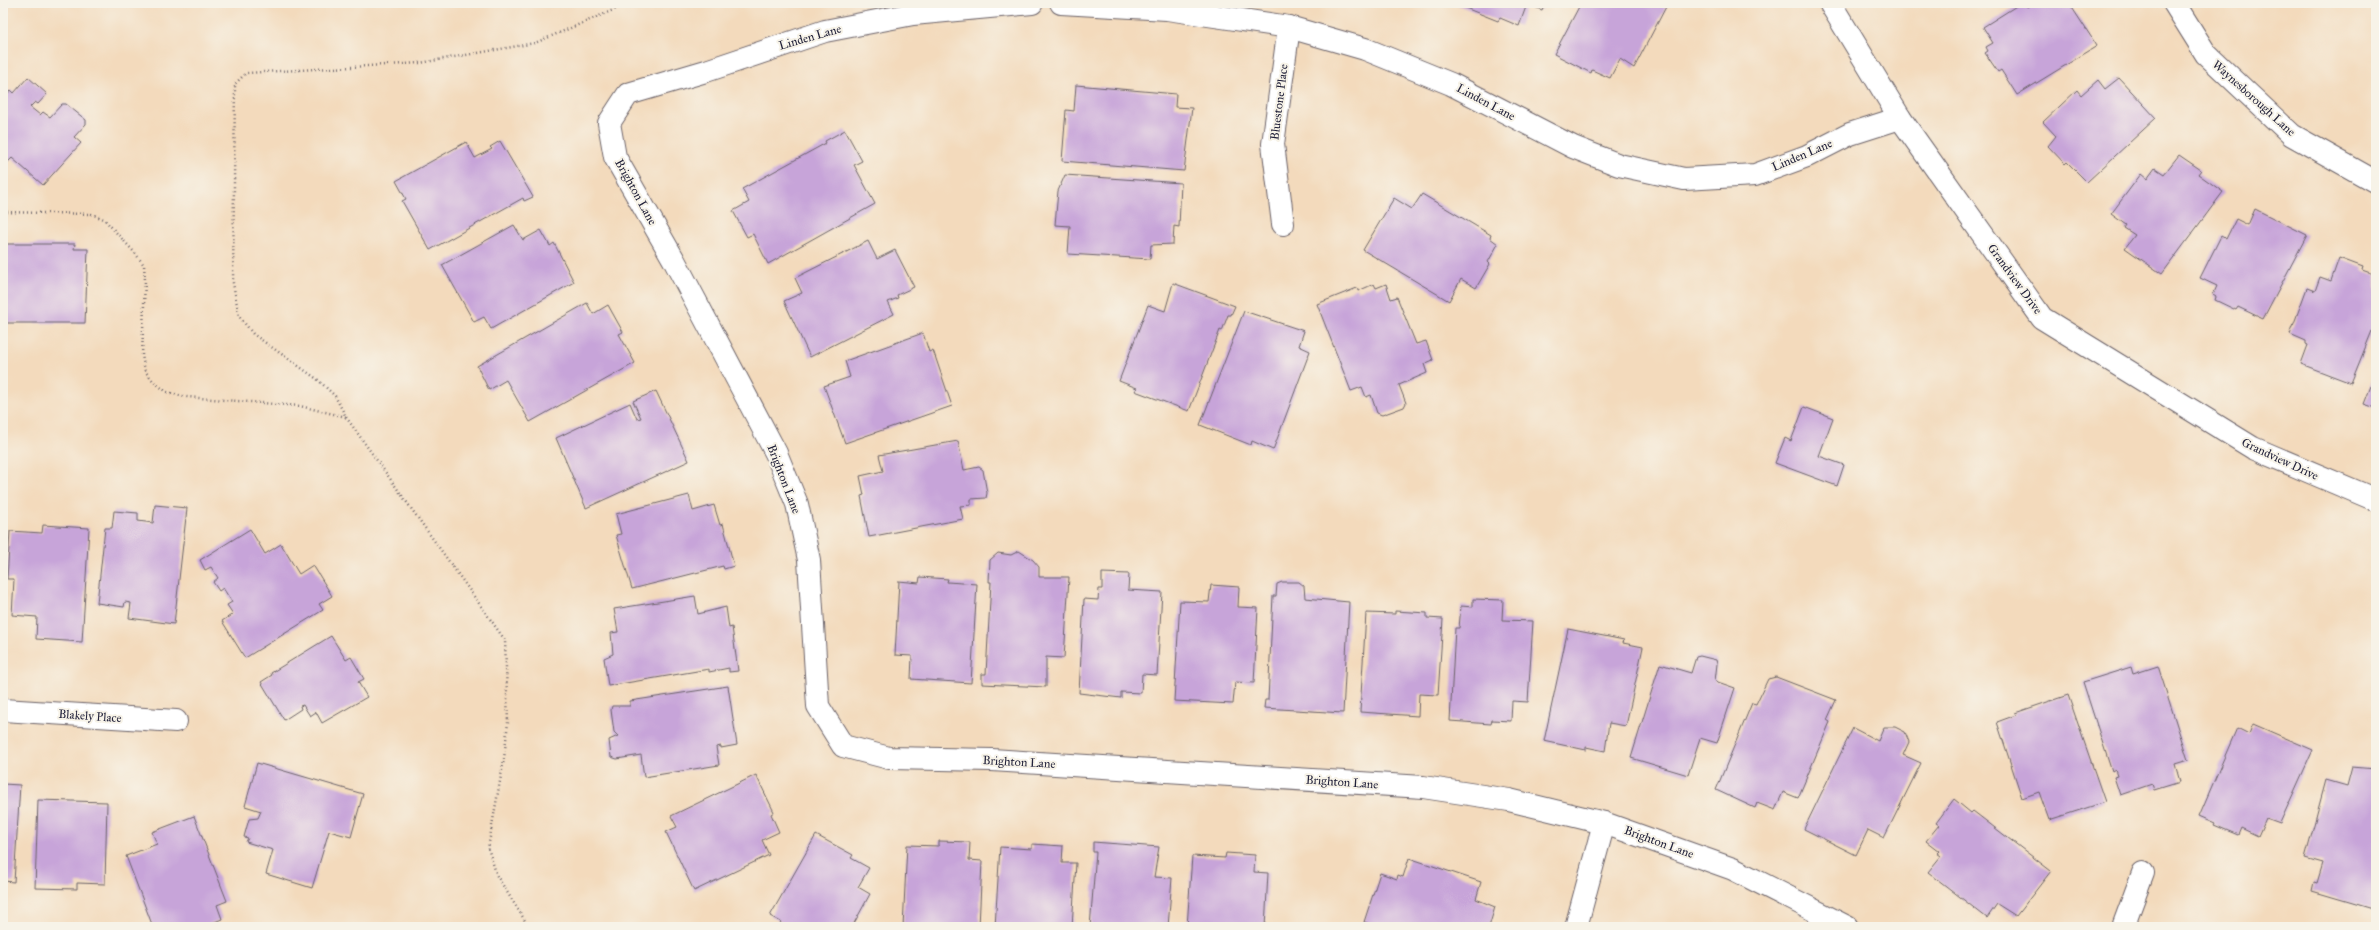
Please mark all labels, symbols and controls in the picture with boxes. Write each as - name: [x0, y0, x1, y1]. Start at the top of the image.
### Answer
- street label: Linden Lane: [777, 21, 843, 53]
- street label: Waynesborough Lane: [2209, 57, 2298, 140]
- street label: Bluestone Place: [1267, 63, 1291, 141]
- street label: Linden Lane: [1454, 81, 1518, 123]
- street label: Linden Lane: [1770, 136, 1834, 174]
- street label: Brighton Lane: [611, 157, 660, 228]
- street label: Grandview Drive: [1985, 241, 2045, 317]
- street label: Grandview Drive: [2239, 435, 2321, 483]
- street label: Brighton Lane: [763, 443, 804, 516]
- street label: Blakely Place: [58, 707, 122, 725]
- street label: Brighton Lane: [982, 753, 1056, 772]
- street label: Brighton Lane: [1305, 772, 1379, 793]
- street label: Brighton Lane: [1622, 823, 1696, 862]

